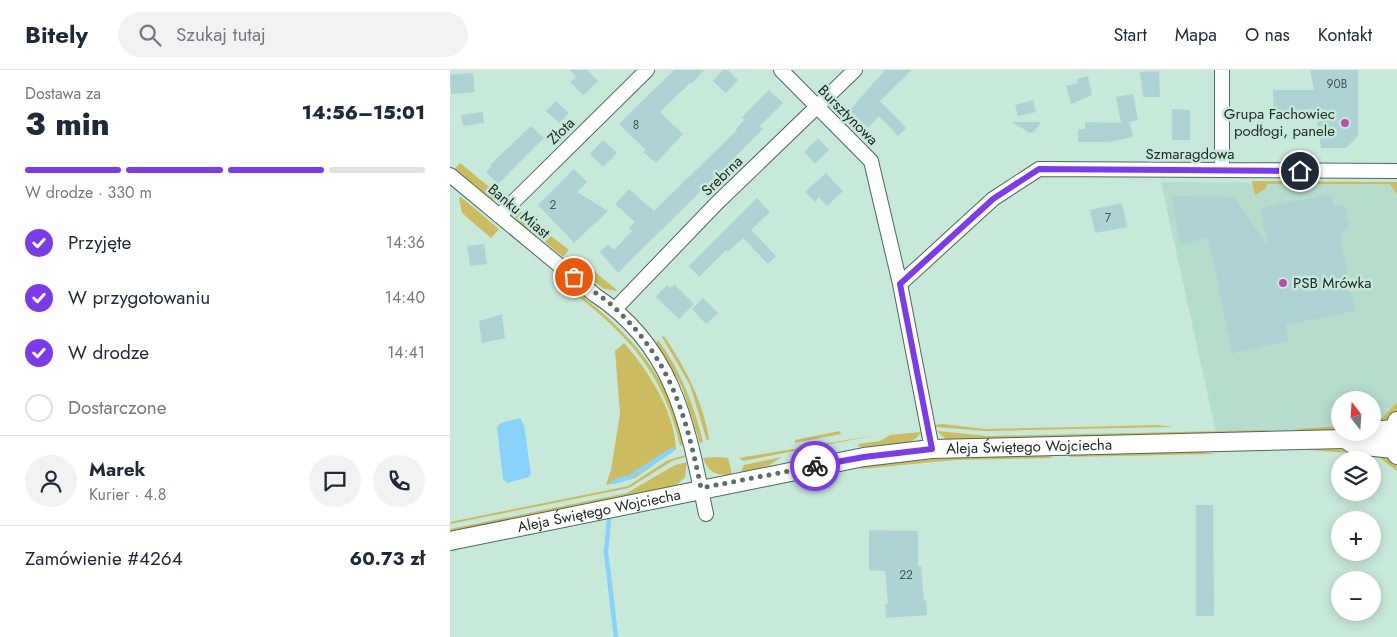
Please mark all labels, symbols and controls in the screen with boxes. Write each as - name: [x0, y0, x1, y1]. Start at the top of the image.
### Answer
- search box: [118, 12, 468, 57]
- text: Bitely: [25, 17, 88, 52]
- icon: search: [136, 21, 164, 49]
- text: Szukaj tutaj: [176, 21, 266, 48]
- text: Start: [1113, 22, 1147, 48]
- text: Mapa: [1175, 22, 1217, 48]
- text: O nas: [1245, 22, 1290, 48]
- text: Kontakt: [1318, 22, 1372, 48]
- house number: 90B: [1327, 75, 1348, 93]
- street label: Bursztynowa: [813, 80, 883, 150]
- text: Dostawa za: [25, 82, 101, 105]
- text: 14:56–15:01: [302, 99, 425, 126]
- text: 3 min: [25, 101, 110, 147]
- place label: Grupa Fachowiec podłogi, panele: [1224, 103, 1335, 142]
- street label: Złota: [542, 112, 580, 150]
- house number: 8: [633, 116, 639, 134]
- marker: Grupa Fachowiec podłogi, panele: [1339, 117, 1351, 129]
- street label: Szmaragdowa: [1146, 143, 1234, 165]
- pin: [1279, 150, 1321, 192]
- street label: Srebrna: [696, 151, 748, 201]
- icon: home: [1286, 157, 1314, 185]
- street label: Banku Miast: [483, 178, 555, 244]
- text: W drodze · 330 m: [25, 181, 152, 204]
- house number: 2: [550, 196, 557, 214]
- house number: 7: [1105, 209, 1112, 227]
- icon: check: [25, 229, 53, 257]
- text: Przyjęte: [68, 229, 131, 256]
- text: 14:36: [386, 231, 425, 254]
- pin: [553, 256, 595, 298]
- icon: bag: [560, 263, 588, 291]
- place label: PSB Mrówka: [1293, 272, 1371, 294]
- marker: PSB Mrówka: [1277, 277, 1289, 289]
- icon: check: [25, 284, 53, 312]
- text: W przygotowaniu: [68, 284, 210, 311]
- text: 14:40: [385, 286, 425, 309]
- icon: check: [25, 339, 53, 367]
- text: W drodze: [68, 339, 149, 366]
- text: 14:41: [387, 341, 425, 364]
- north arrow: [1331, 391, 1381, 441]
- map controls: [1331, 391, 1381, 621]
- text: Dostarczone: [68, 394, 167, 421]
- street label: Aleja Świętego Wojciecha: [946, 434, 1112, 460]
- courier: [790, 441, 840, 491]
- button: layers: [1331, 451, 1381, 501]
- icon: bike: [801, 452, 829, 480]
- button: person: [25, 455, 77, 507]
- button: chat: [309, 455, 361, 507]
- button: phone: [373, 455, 425, 507]
- text: Marek: [89, 456, 146, 483]
- text: Kurier · 4.8: [89, 483, 167, 506]
- street label: Aleja Świętego Wojciecha: [515, 483, 683, 538]
- button: +: [1331, 511, 1381, 561]
- text: Zamówienie #4264: [25, 545, 183, 572]
- text: 60.73 zł: [350, 545, 425, 572]
- house number: 22: [899, 566, 913, 584]
- button: −: [1331, 571, 1381, 621]

